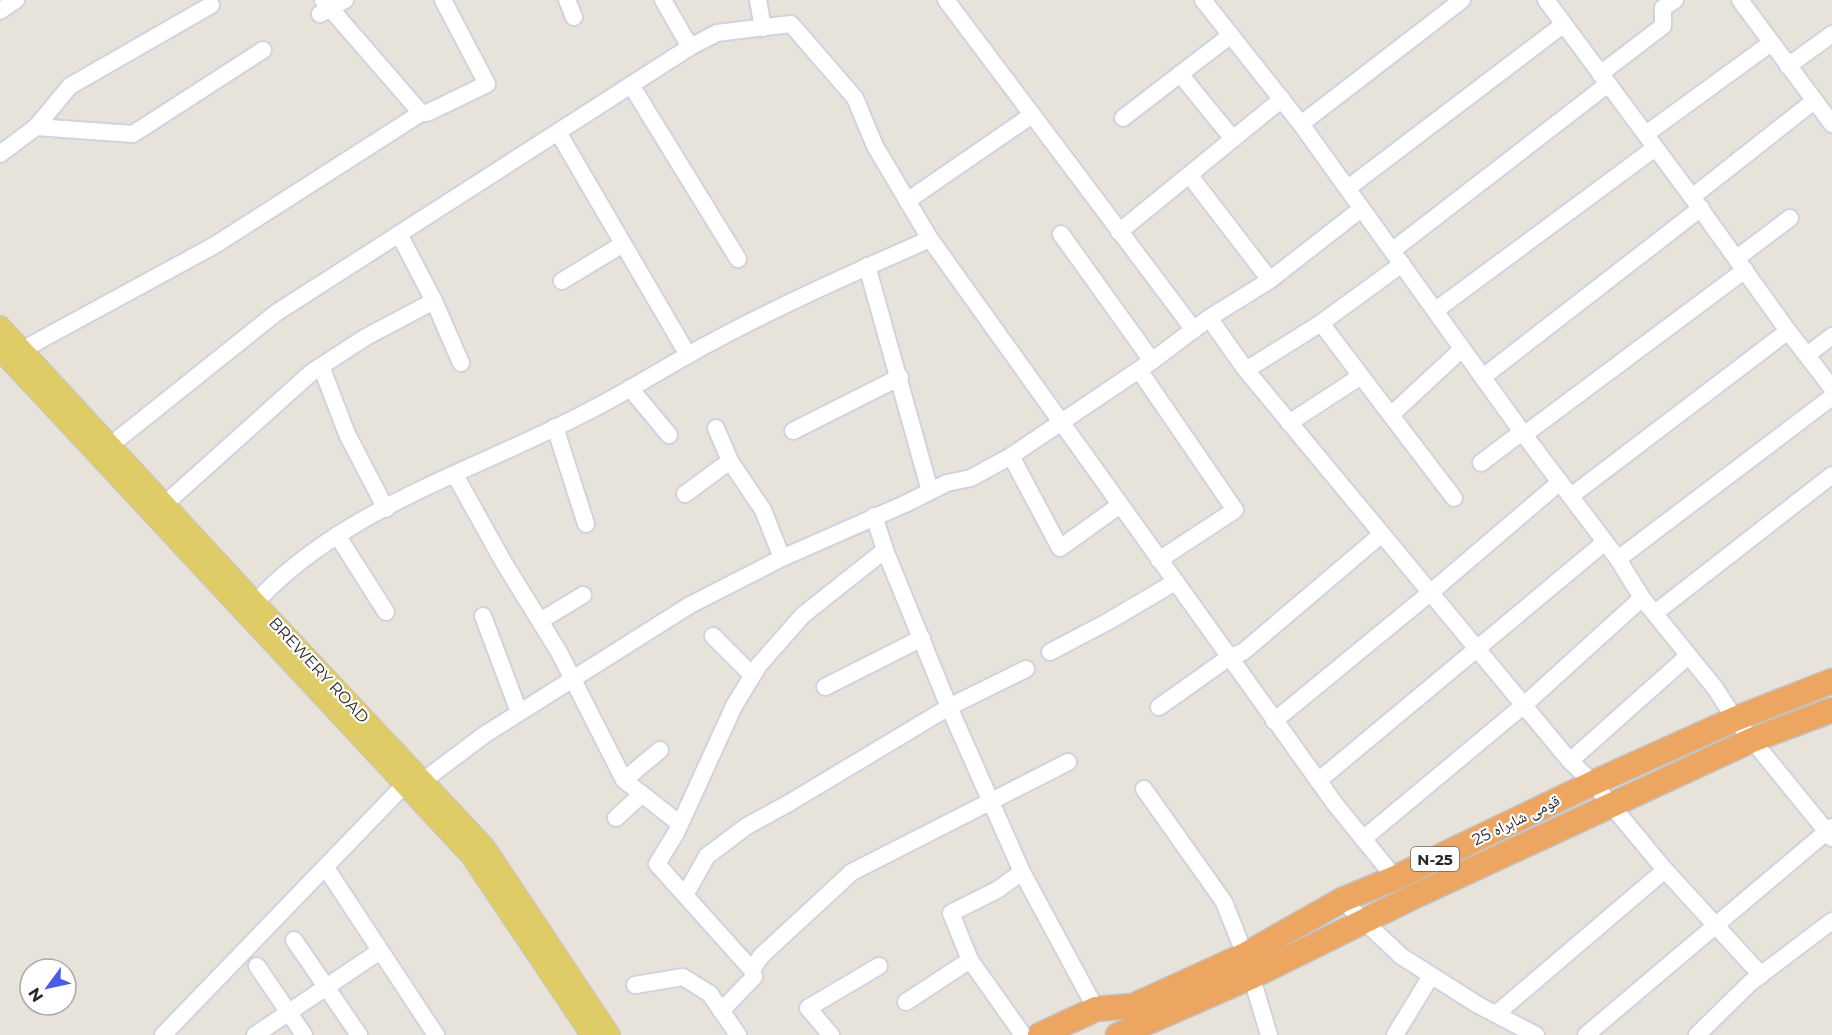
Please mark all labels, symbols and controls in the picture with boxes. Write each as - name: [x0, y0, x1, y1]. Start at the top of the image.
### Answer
- street label: BREWERY ROAD: [265, 613, 373, 727]
- street label: قومی شاہراہ 25: [1469, 791, 1563, 850]
- road number: N-25: [1411, 847, 1459, 871]
- north arrow: [18, 957, 78, 1017]
- text: N: [24, 984, 47, 1005]

